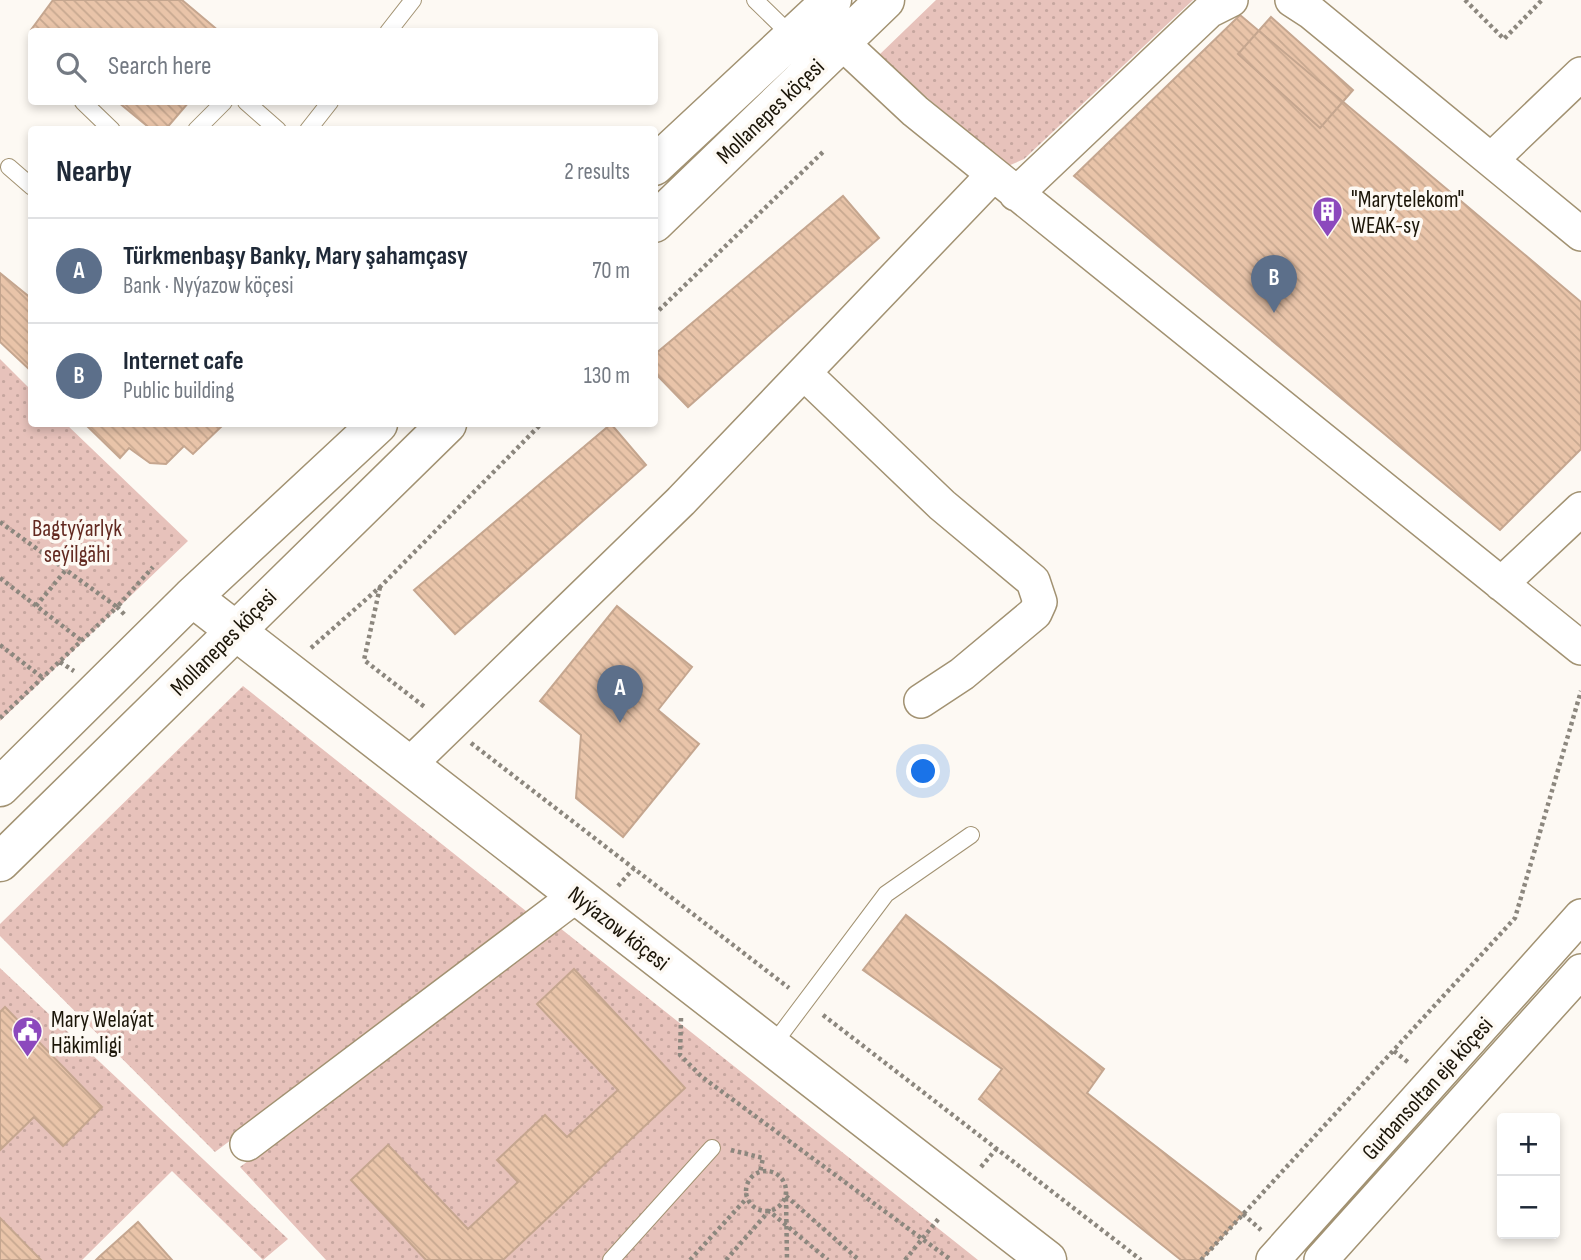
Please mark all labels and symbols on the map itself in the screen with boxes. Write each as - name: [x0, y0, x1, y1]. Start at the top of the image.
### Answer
- street label: Mollanepes köçesi: [711, 53, 831, 170]
- place label: "Marytelekom" WEAK-sy: [1351, 186, 1464, 240]
- building icon: "Marytelekom" WEAK-sy: [1311, 195, 1345, 239]
- pin: B: [1251, 255, 1297, 313]
- park label: Bagtyýarlyk seýilgähi: [32, 515, 122, 569]
- street label: Mollanepes köçesi: [165, 584, 283, 702]
- pin: A: [597, 665, 643, 723]
- your location: [906, 754, 940, 788]
- street label: Nyýazow köçesi: [562, 881, 675, 977]
- place label: Mary Welaýat Häkimligi: [51, 1006, 154, 1060]
- street label: Gurbansoltan eje köçesi: [1356, 1012, 1499, 1166]
- public building icon: Mary Welaýat Häkimligi: [11, 1015, 45, 1059]

